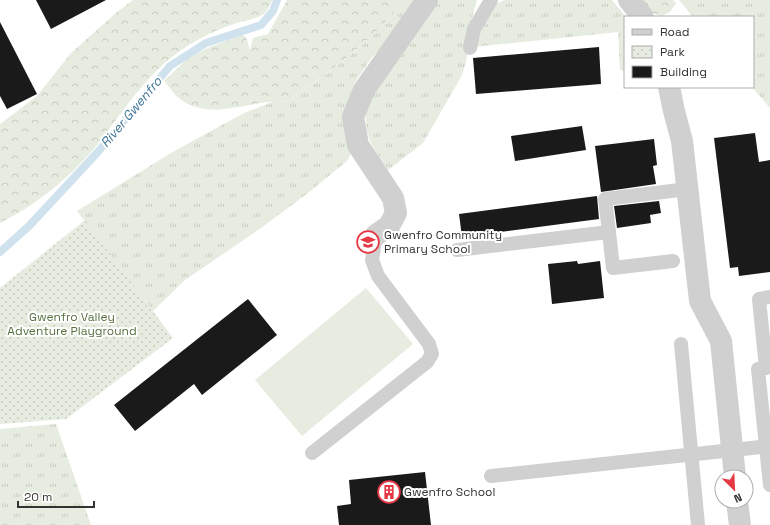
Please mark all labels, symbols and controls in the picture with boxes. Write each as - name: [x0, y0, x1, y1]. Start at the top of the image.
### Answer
- legend: [624, 16, 754, 88]
- text: Road: [660, 24, 689, 40]
- text: Park: [660, 44, 685, 60]
- text: Building: [660, 64, 707, 80]
- water label: River Gwenfro: [97, 73, 166, 151]
- place label: Gwenfro Community Primary School: [384, 227, 502, 257]
- school or university icon: Gwenfro Community Primary School: [355, 229, 381, 255]
- park label: Gwenfro Valley Adventure Playground: [7, 309, 137, 339]
- north arrow: [714, 469, 754, 509]
- building icon: Gwenfro School: [376, 479, 402, 505]
- scale bar: [18, 483, 94, 509]
- place label: Gwenfro School: [404, 484, 495, 500]
- text: 20 m: [24, 489, 52, 505]
- text: N: [732, 490, 744, 506]

